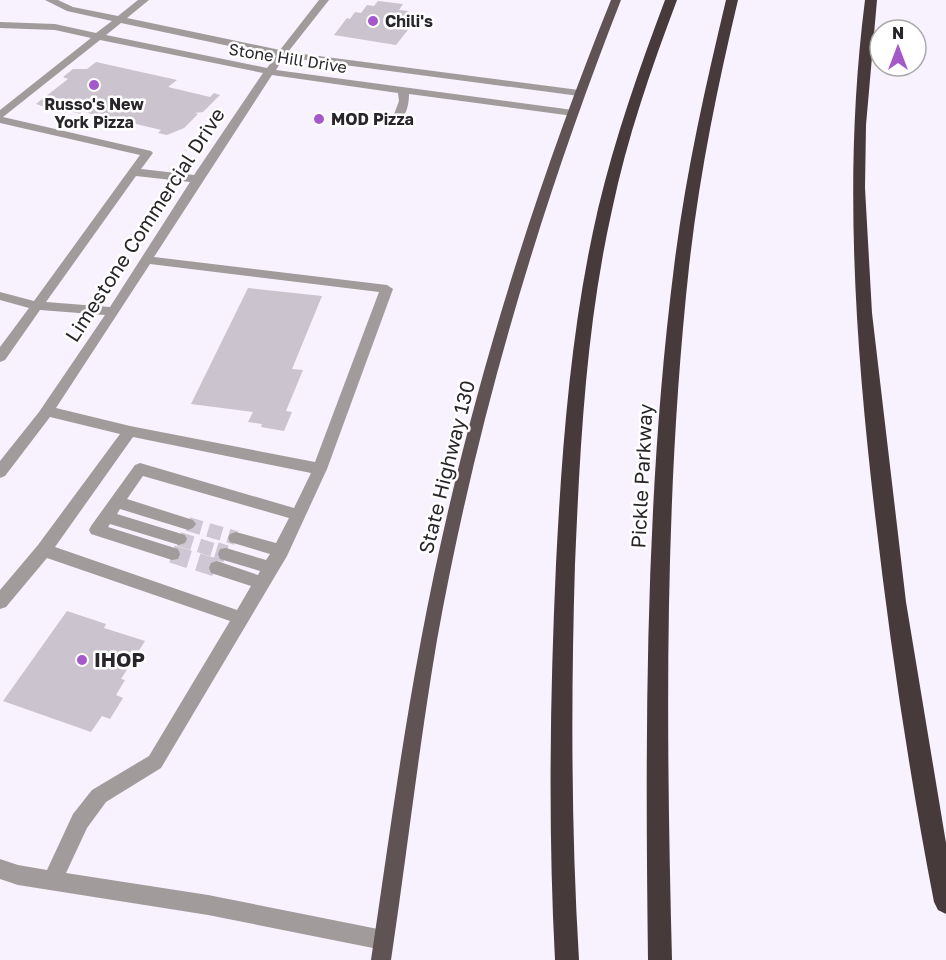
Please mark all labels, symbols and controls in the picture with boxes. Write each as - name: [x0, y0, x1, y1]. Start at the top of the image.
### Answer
- place label: Chili's: [385, 11, 433, 31]
- marker: Chili's: [366, 14, 380, 28]
- north arrow: [868, 18, 928, 78]
- text: N: [892, 23, 904, 43]
- street label: Stone Hill Drive: [227, 39, 349, 77]
- marker: Russo's New York Pizza: [87, 78, 101, 92]
- place label: Russo's New York Pizza: [44, 94, 144, 132]
- street label: Limestone Commercial Drive: [59, 103, 229, 346]
- place label: MOD Pizza: [331, 109, 414, 129]
- marker: MOD Pizza: [312, 112, 326, 126]
- street label: State Highway 130: [413, 378, 479, 556]
- street label: Pickle Parkway: [625, 403, 657, 549]
- place label: IHOP: [94, 647, 145, 671]
- marker: IHOP: [75, 653, 89, 667]

